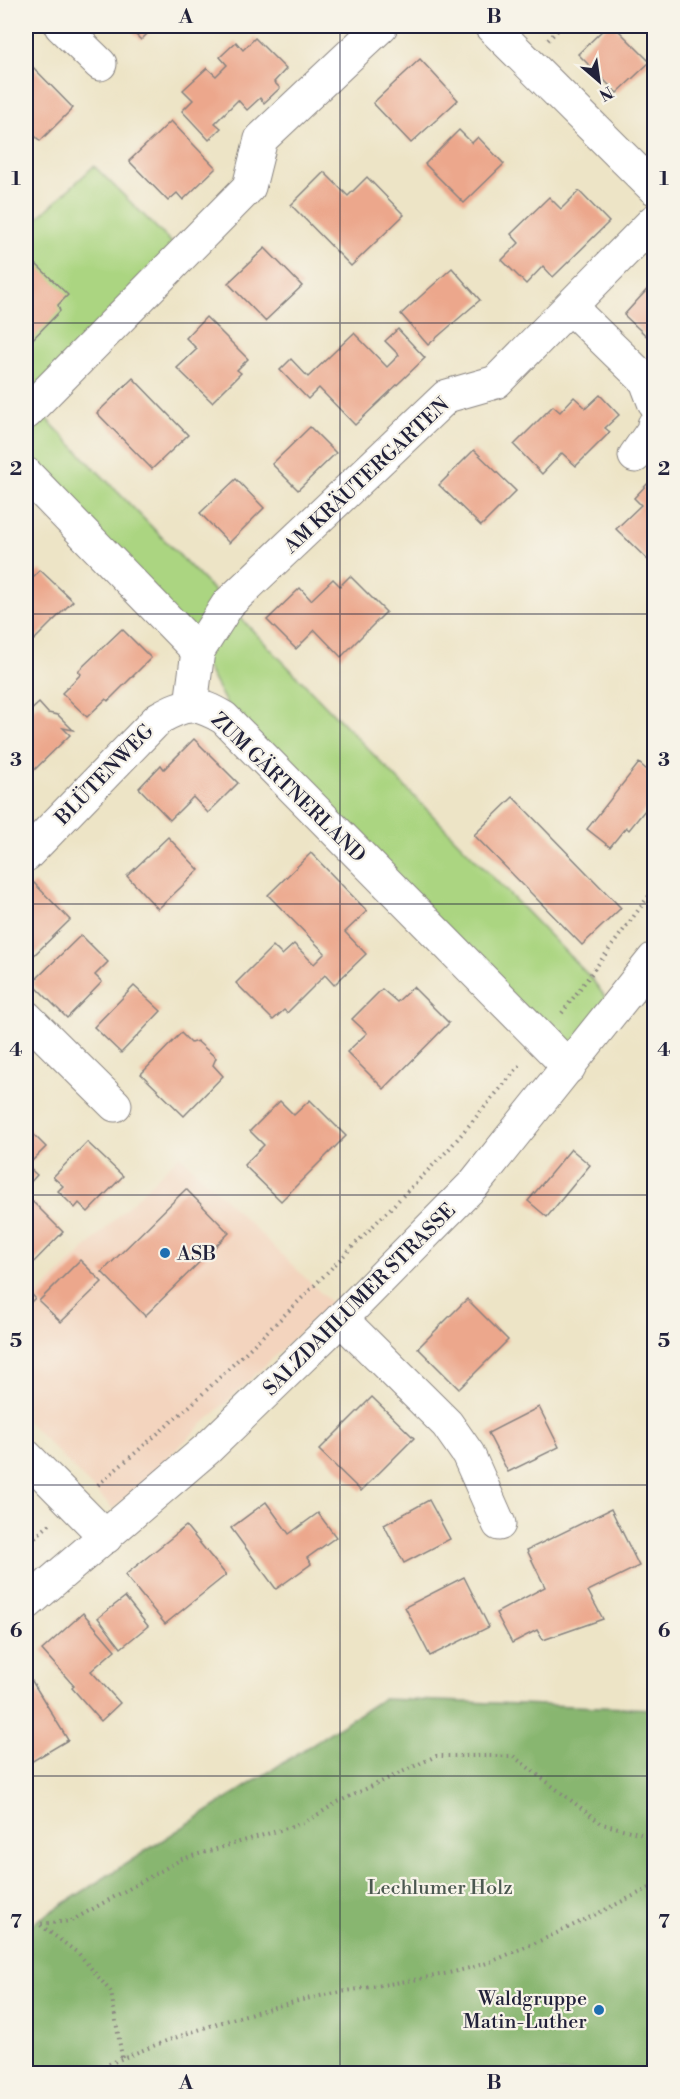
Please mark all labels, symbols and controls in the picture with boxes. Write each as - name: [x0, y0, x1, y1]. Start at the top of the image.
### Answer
- text: A: [178, 5, 194, 30]
- text: B: [486, 5, 502, 30]
- north arrow: [569, 51, 629, 111]
- text: N: [595, 81, 616, 105]
- text: 1: [11, 167, 21, 192]
- text: 1: [659, 167, 669, 192]
- street label: AM KRÄUTERGARTEN: [278, 392, 455, 560]
- text: 2: [10, 457, 22, 482]
- text: 2: [658, 457, 670, 482]
- street label: ZUM GÄRTNERLAND: [205, 707, 371, 868]
- street label: BLÜTENWEG: [49, 718, 160, 832]
- text: 3: [10, 748, 22, 773]
- text: 3: [658, 748, 670, 773]
- text: 4: [9, 1038, 23, 1063]
- text: 4: [657, 1038, 671, 1063]
- street label: SALZDAHLUMER STRASSE: [259, 1199, 462, 1402]
- place label: ASB: [176, 1242, 216, 1267]
- marker: ASB: [158, 1246, 172, 1260]
- text: 5: [10, 1329, 22, 1354]
- text: 5: [658, 1329, 670, 1354]
- text: 6: [10, 1619, 23, 1644]
- text: 6: [658, 1619, 671, 1644]
- park label: Lechlumer Holz: [367, 1876, 513, 1901]
- text: 7: [10, 1910, 22, 1935]
- text: 7: [658, 1910, 670, 1935]
- place label: Waldgruppe Matin-Luther: [463, 1987, 587, 2035]
- marker: Waldgruppe Matin-Luther: [592, 2003, 606, 2017]
- text: A: [178, 2071, 194, 2096]
- text: B: [486, 2071, 502, 2096]

